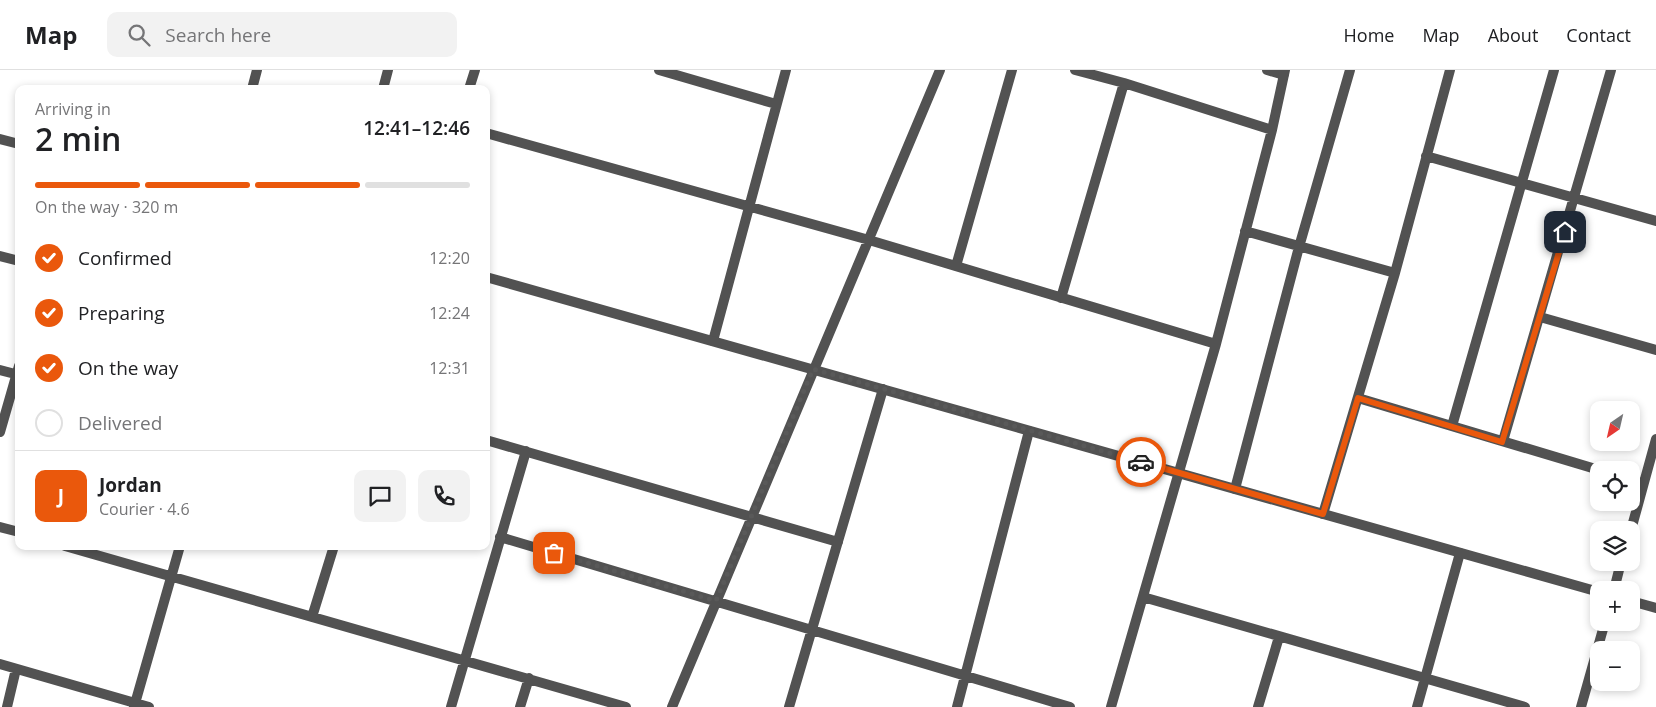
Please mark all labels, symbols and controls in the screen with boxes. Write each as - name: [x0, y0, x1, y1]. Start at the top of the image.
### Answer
- search box: [107, 12, 457, 57]
- text: Map: [25, 18, 77, 51]
- icon: search: [125, 21, 153, 49]
- text: Search here: [165, 22, 271, 48]
- text: Home: [1344, 23, 1394, 47]
- text: Map: [1422, 23, 1460, 47]
- text: About: [1488, 23, 1538, 47]
- text: Contact: [1566, 23, 1631, 47]
- text: Arriving in: [35, 98, 111, 120]
- text: 12:41–12:46: [363, 115, 470, 141]
- text: 2 min: [35, 117, 121, 160]
- text: On the way · 320 m: [35, 196, 178, 218]
- pin: [1544, 211, 1586, 253]
- icon: home: [1551, 218, 1579, 246]
- icon: check: [35, 244, 63, 272]
- text: Confirmed: [78, 245, 172, 271]
- text: 12:20: [429, 247, 470, 269]
- icon: check: [35, 299, 63, 327]
- text: Preparing: [78, 300, 165, 326]
- text: 12:24: [429, 302, 470, 324]
- icon: check: [35, 354, 63, 382]
- text: On the way: [78, 355, 178, 381]
- text: 12:31: [429, 357, 470, 379]
- north arrow: [1590, 401, 1640, 451]
- map controls: [1590, 401, 1640, 691]
- text: Delivered: [78, 410, 162, 436]
- courier: [1116, 437, 1166, 487]
- icon: car: [1127, 448, 1155, 476]
- button: locate: [1590, 461, 1640, 511]
- button: chat: [354, 470, 406, 522]
- button: phone: [418, 470, 470, 522]
- text: Jordan: [99, 472, 162, 498]
- text: J: [58, 483, 64, 509]
- text: Courier · 4.6: [99, 498, 190, 520]
- button: layers: [1590, 521, 1640, 571]
- pin: [533, 532, 575, 574]
- icon: bag: [540, 539, 568, 567]
- button: +: [1590, 581, 1640, 631]
- button: −: [1590, 641, 1640, 691]

